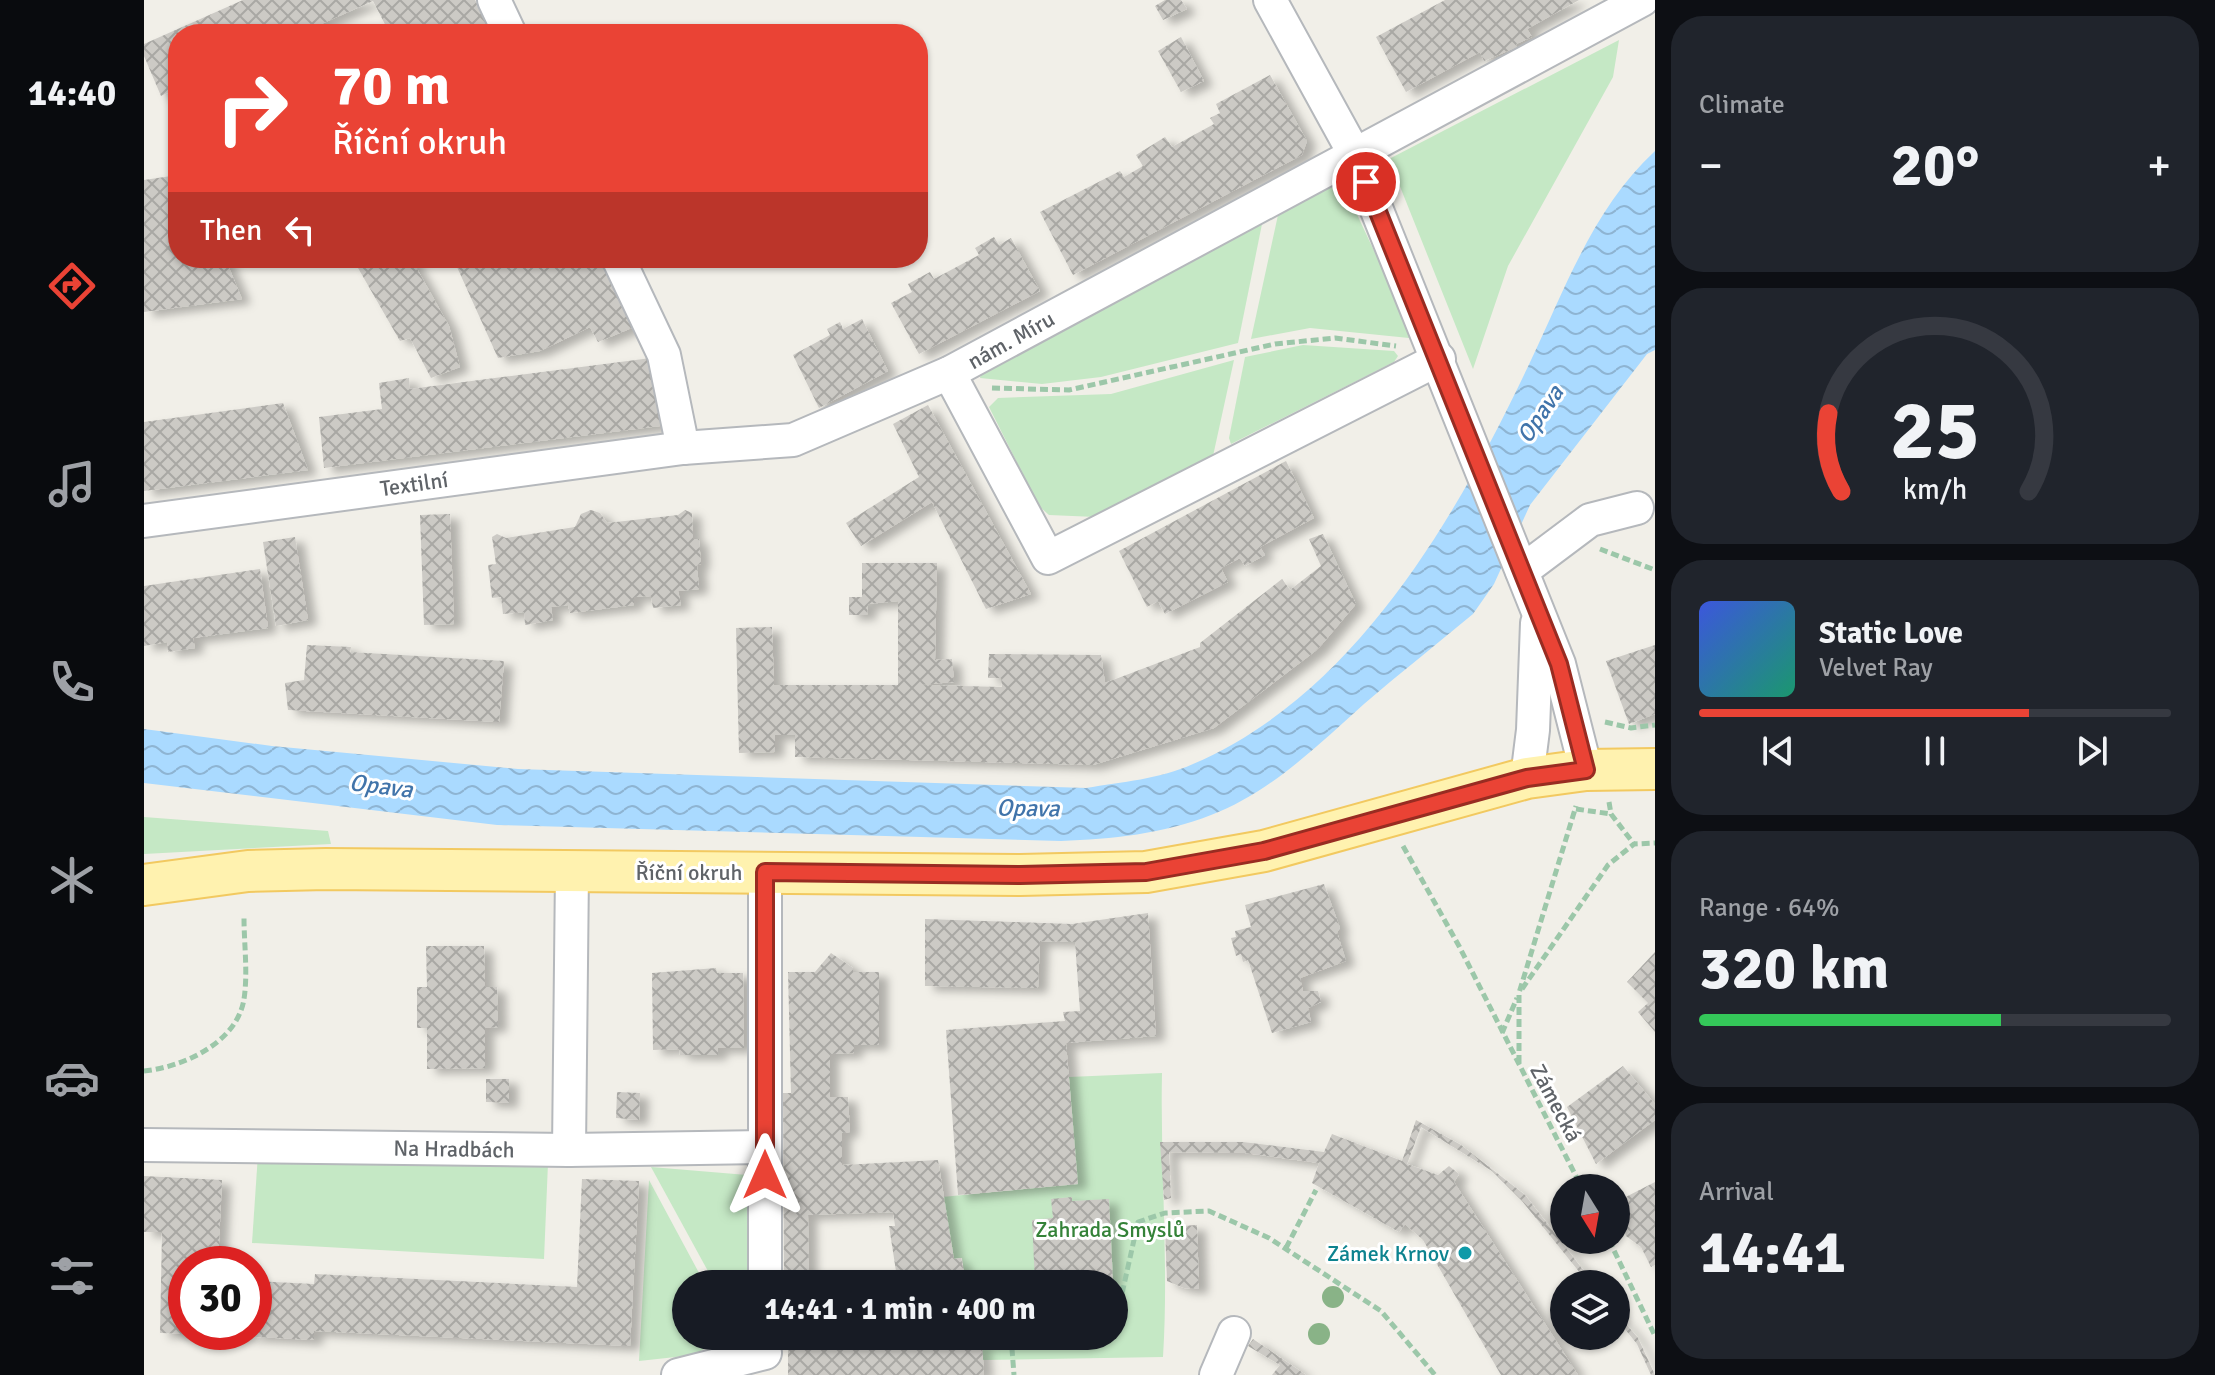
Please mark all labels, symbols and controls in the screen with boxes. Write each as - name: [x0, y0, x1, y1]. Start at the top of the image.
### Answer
- text: 70 m: [332, 51, 450, 120]
- icon: right: [200, 56, 304, 160]
- text: 14:40: [28, 71, 116, 116]
- text: Climate: [1699, 89, 1785, 121]
- text: Říční okruh: [332, 120, 507, 165]
- text: 20°: [1891, 129, 1979, 203]
- text: −: [1699, 139, 1723, 193]
- text: +: [2147, 139, 2171, 193]
- pin: [1332, 148, 1400, 216]
- icon: arrive: [1344, 160, 1388, 204]
- icon: left: [278, 208, 322, 252]
- text: Then: [200, 212, 262, 249]
- icon: directions: [44, 258, 100, 314]
- street label: nám. Míru: [963, 305, 1059, 375]
- water label: Opava: [1510, 379, 1571, 449]
- text: 25: [1890, 379, 1980, 481]
- icon: music: [44, 456, 100, 512]
- street label: Textilní: [378, 466, 450, 502]
- text: km/h: [1903, 472, 1967, 507]
- text: Static Love: [1819, 615, 1963, 652]
- text: Velvet Ray: [1819, 652, 1933, 684]
- icon: phone: [44, 654, 100, 710]
- icon: previous: [1756, 729, 1800, 773]
- icon: pause: [1913, 729, 1957, 773]
- icon: next: [2070, 729, 2114, 773]
- water label: Opava: [348, 767, 415, 805]
- water label: Opava: [996, 792, 1061, 824]
- icon: climate: [44, 852, 100, 908]
- street label: Říční okruh: [636, 859, 742, 886]
- text: Range · 64%: [1699, 892, 1840, 924]
- text: 320 km: [1699, 932, 1889, 1006]
- icon: car: [44, 1050, 100, 1106]
- street label: Zámecká: [1524, 1059, 1588, 1147]
- position arrow: [723, 1133, 807, 1217]
- street label: Na Hradbách: [393, 1134, 515, 1164]
- north arrow: [1550, 1174, 1630, 1254]
- map controls: [1550, 1174, 1630, 1350]
- text: Arrival: [1699, 1176, 1774, 1208]
- park label: Zahrada Smyslů: [1035, 1216, 1185, 1243]
- text: 14:41: [1699, 1216, 1846, 1290]
- place label: Zámek Krnov: [1327, 1240, 1449, 1267]
- marker: Zámek Krnov: [1456, 1244, 1474, 1262]
- speed limit sign: 30: [168, 1246, 272, 1350]
- icon: filters: [44, 1248, 100, 1304]
- button: layers: [1550, 1270, 1630, 1350]
- text: 14:41 · 1 min · 400 m: [764, 1291, 1036, 1328]

